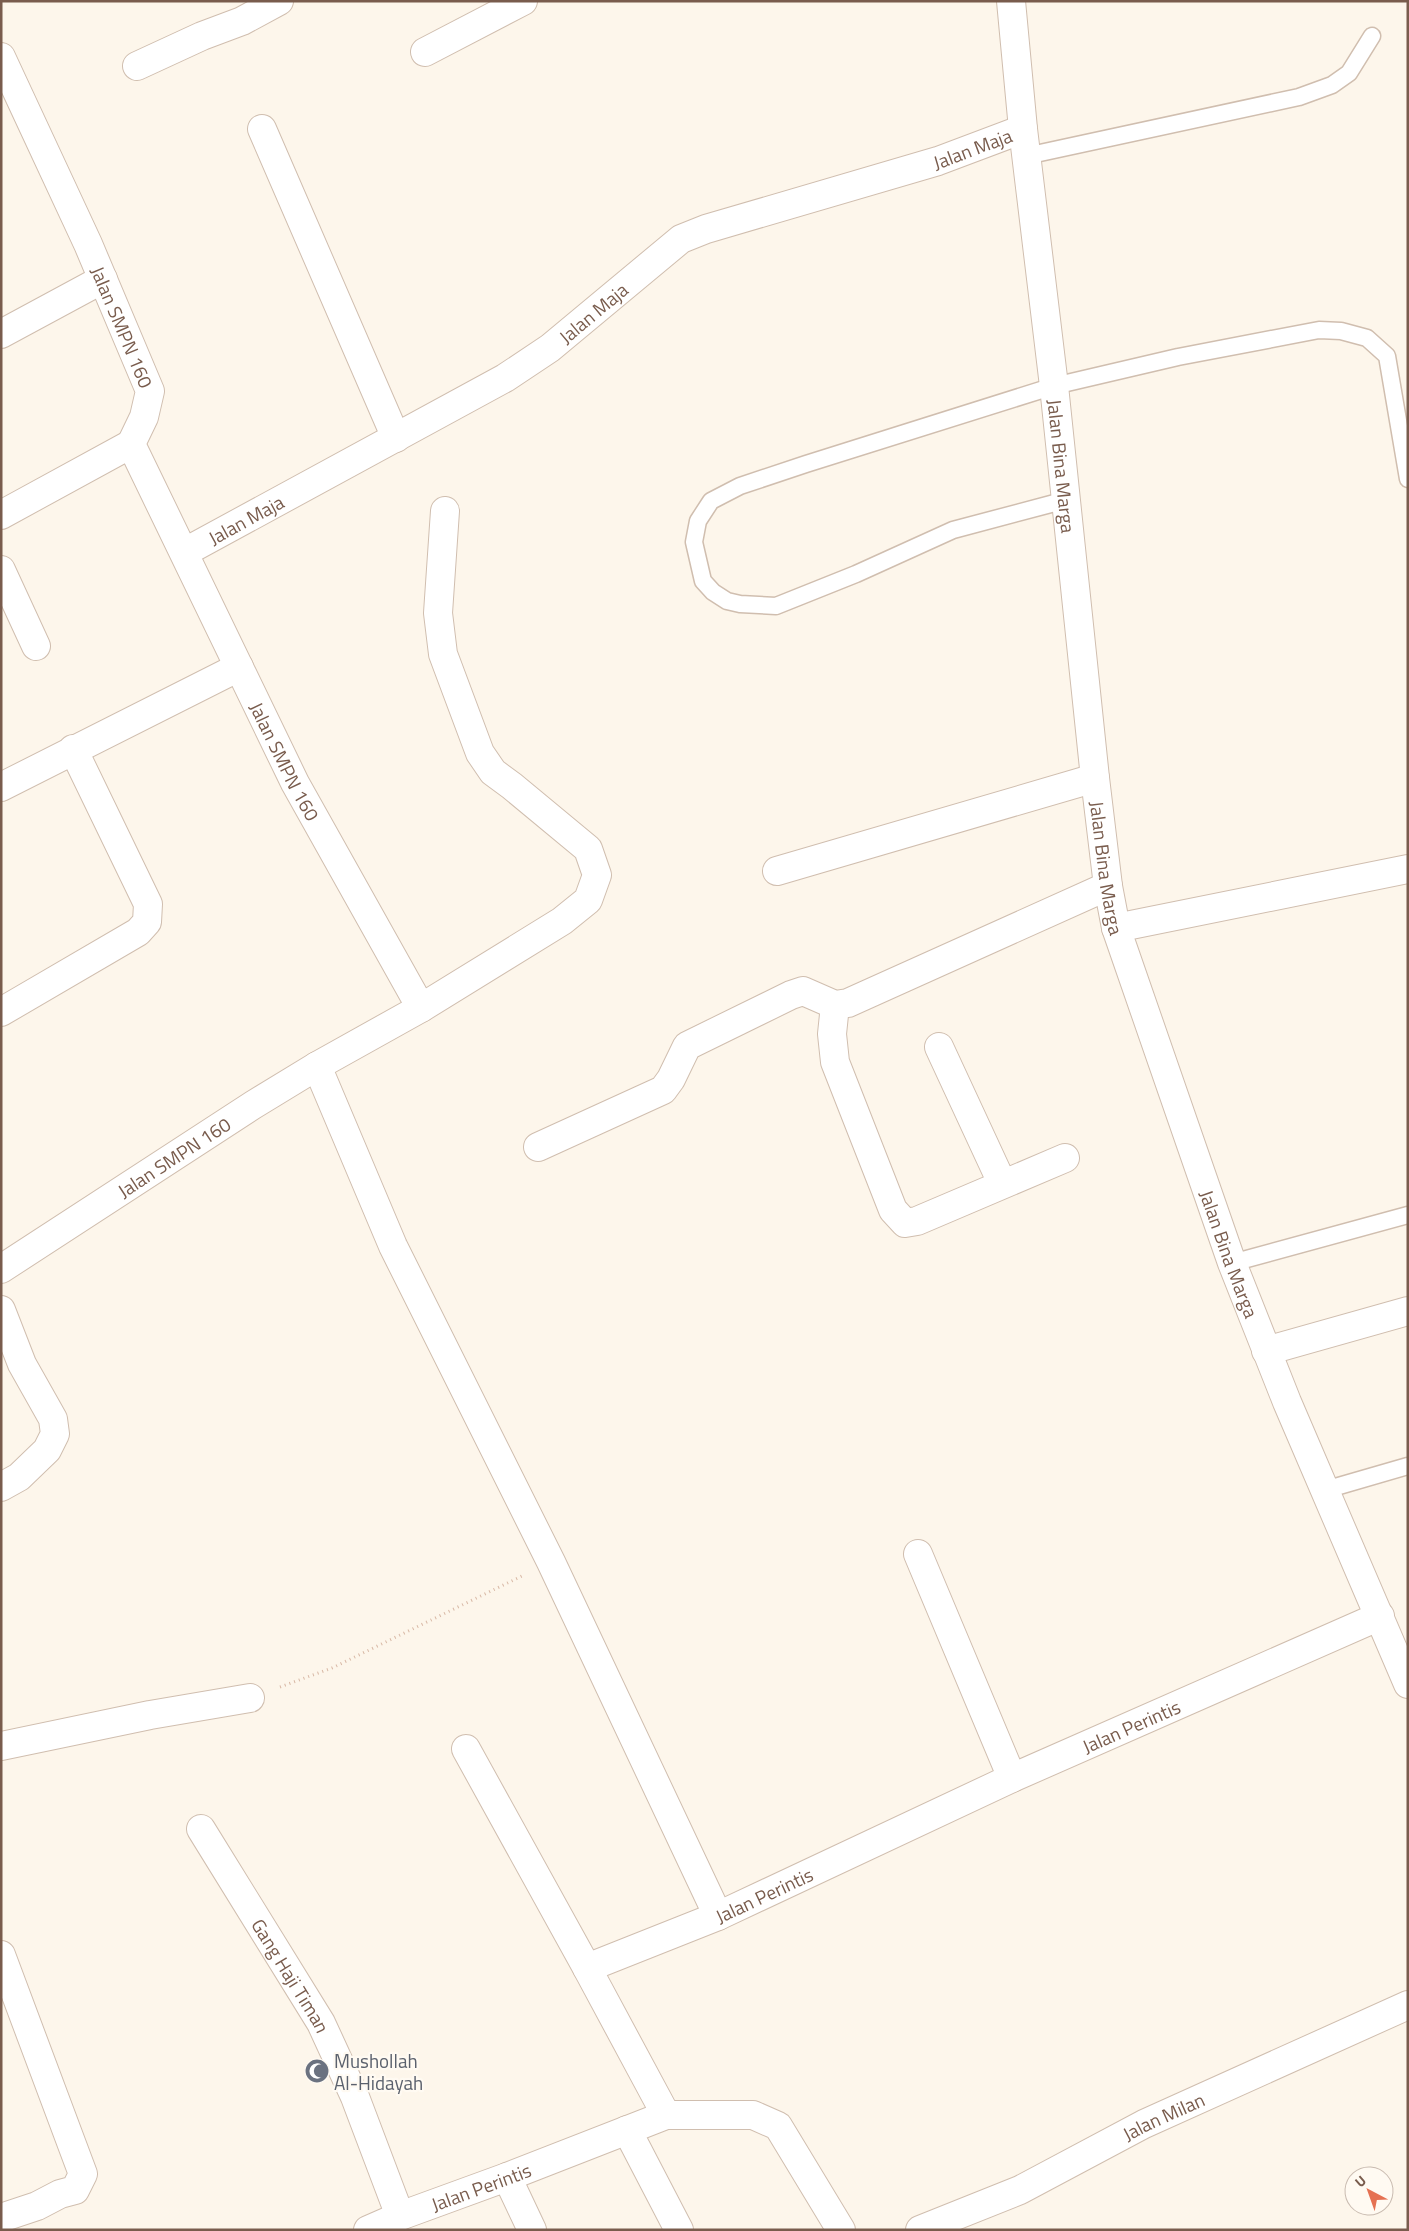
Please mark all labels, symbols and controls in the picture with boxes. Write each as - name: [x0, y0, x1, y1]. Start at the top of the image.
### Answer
- street label: Jalan Maja: [929, 120, 1016, 176]
- street label: Jalan SMPN 160: [84, 261, 161, 392]
- street label: Jalan Maja: [552, 275, 634, 350]
- street label: Jalan Bina Marga: [1041, 398, 1084, 535]
- street label: Jalan Maja: [202, 486, 289, 551]
- street label: Jalan SMPN 160: [243, 697, 328, 826]
- street label: Jalan Bina Marga: [1083, 799, 1132, 939]
- street label: Jalan SMPN 160: [111, 1109, 236, 1204]
- street label: Jalan Bina Marga: [1193, 1186, 1267, 1322]
- street label: Jalan Perintis: [1077, 1691, 1185, 1760]
- street label: Jalan Perintis: [710, 1859, 818, 1930]
- street label: Gang Haji Timan: [245, 1912, 338, 2037]
- place label: Mushollah Al-Hidayah: [334, 2046, 423, 2097]
- mosque icon: Mushollah Al-Hidayah: [304, 2058, 330, 2084]
- street label: Jalan Milan: [1117, 2084, 1209, 2148]
- street label: Jalan Perintis: [427, 2155, 535, 2218]
- north arrow: [1344, 2166, 1394, 2216]
- text: U: [1350, 2170, 1370, 2192]

